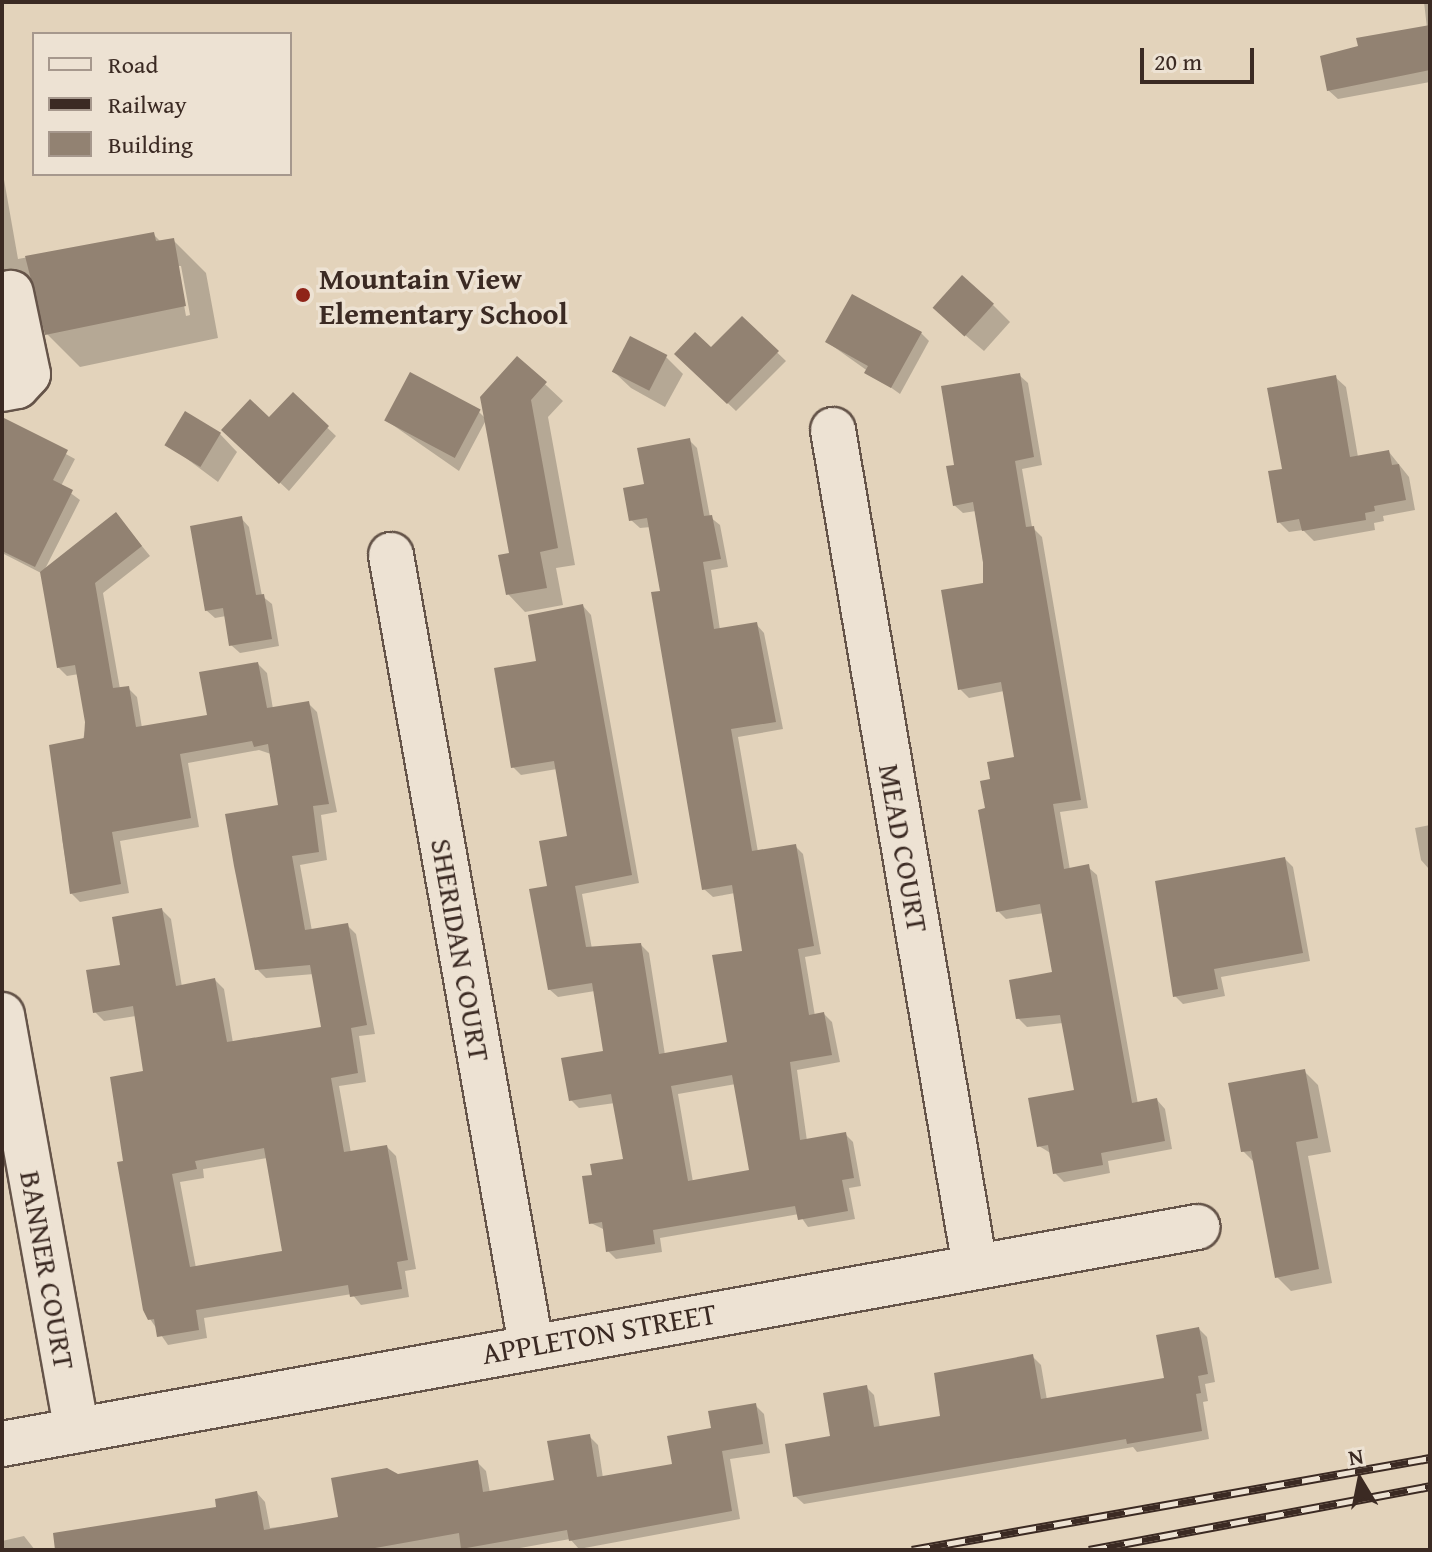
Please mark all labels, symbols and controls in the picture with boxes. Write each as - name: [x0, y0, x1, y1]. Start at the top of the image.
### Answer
- legend: [32, 32, 292, 176]
- scale bar: [1144, 32, 1258, 82]
- text: 20 m: [1154, 44, 1202, 79]
- text: Road: [108, 47, 158, 82]
- text: Railway: [108, 87, 187, 122]
- text: Building: [108, 127, 193, 162]
- place label: Mountain View Elementary School: [319, 260, 568, 330]
- marker: Mountain View Elementary School: [294, 286, 312, 304]
- street label: MEAD COURT: [871, 761, 937, 935]
- street label: SHERIDAN COURT: [424, 836, 498, 1064]
- street label: BANNER COURT: [13, 1168, 83, 1372]
- street label: APPLETON STREET: [479, 1295, 719, 1371]
- text: N: [1346, 1439, 1366, 1473]
- north arrow: [1320, 1440, 1400, 1520]

